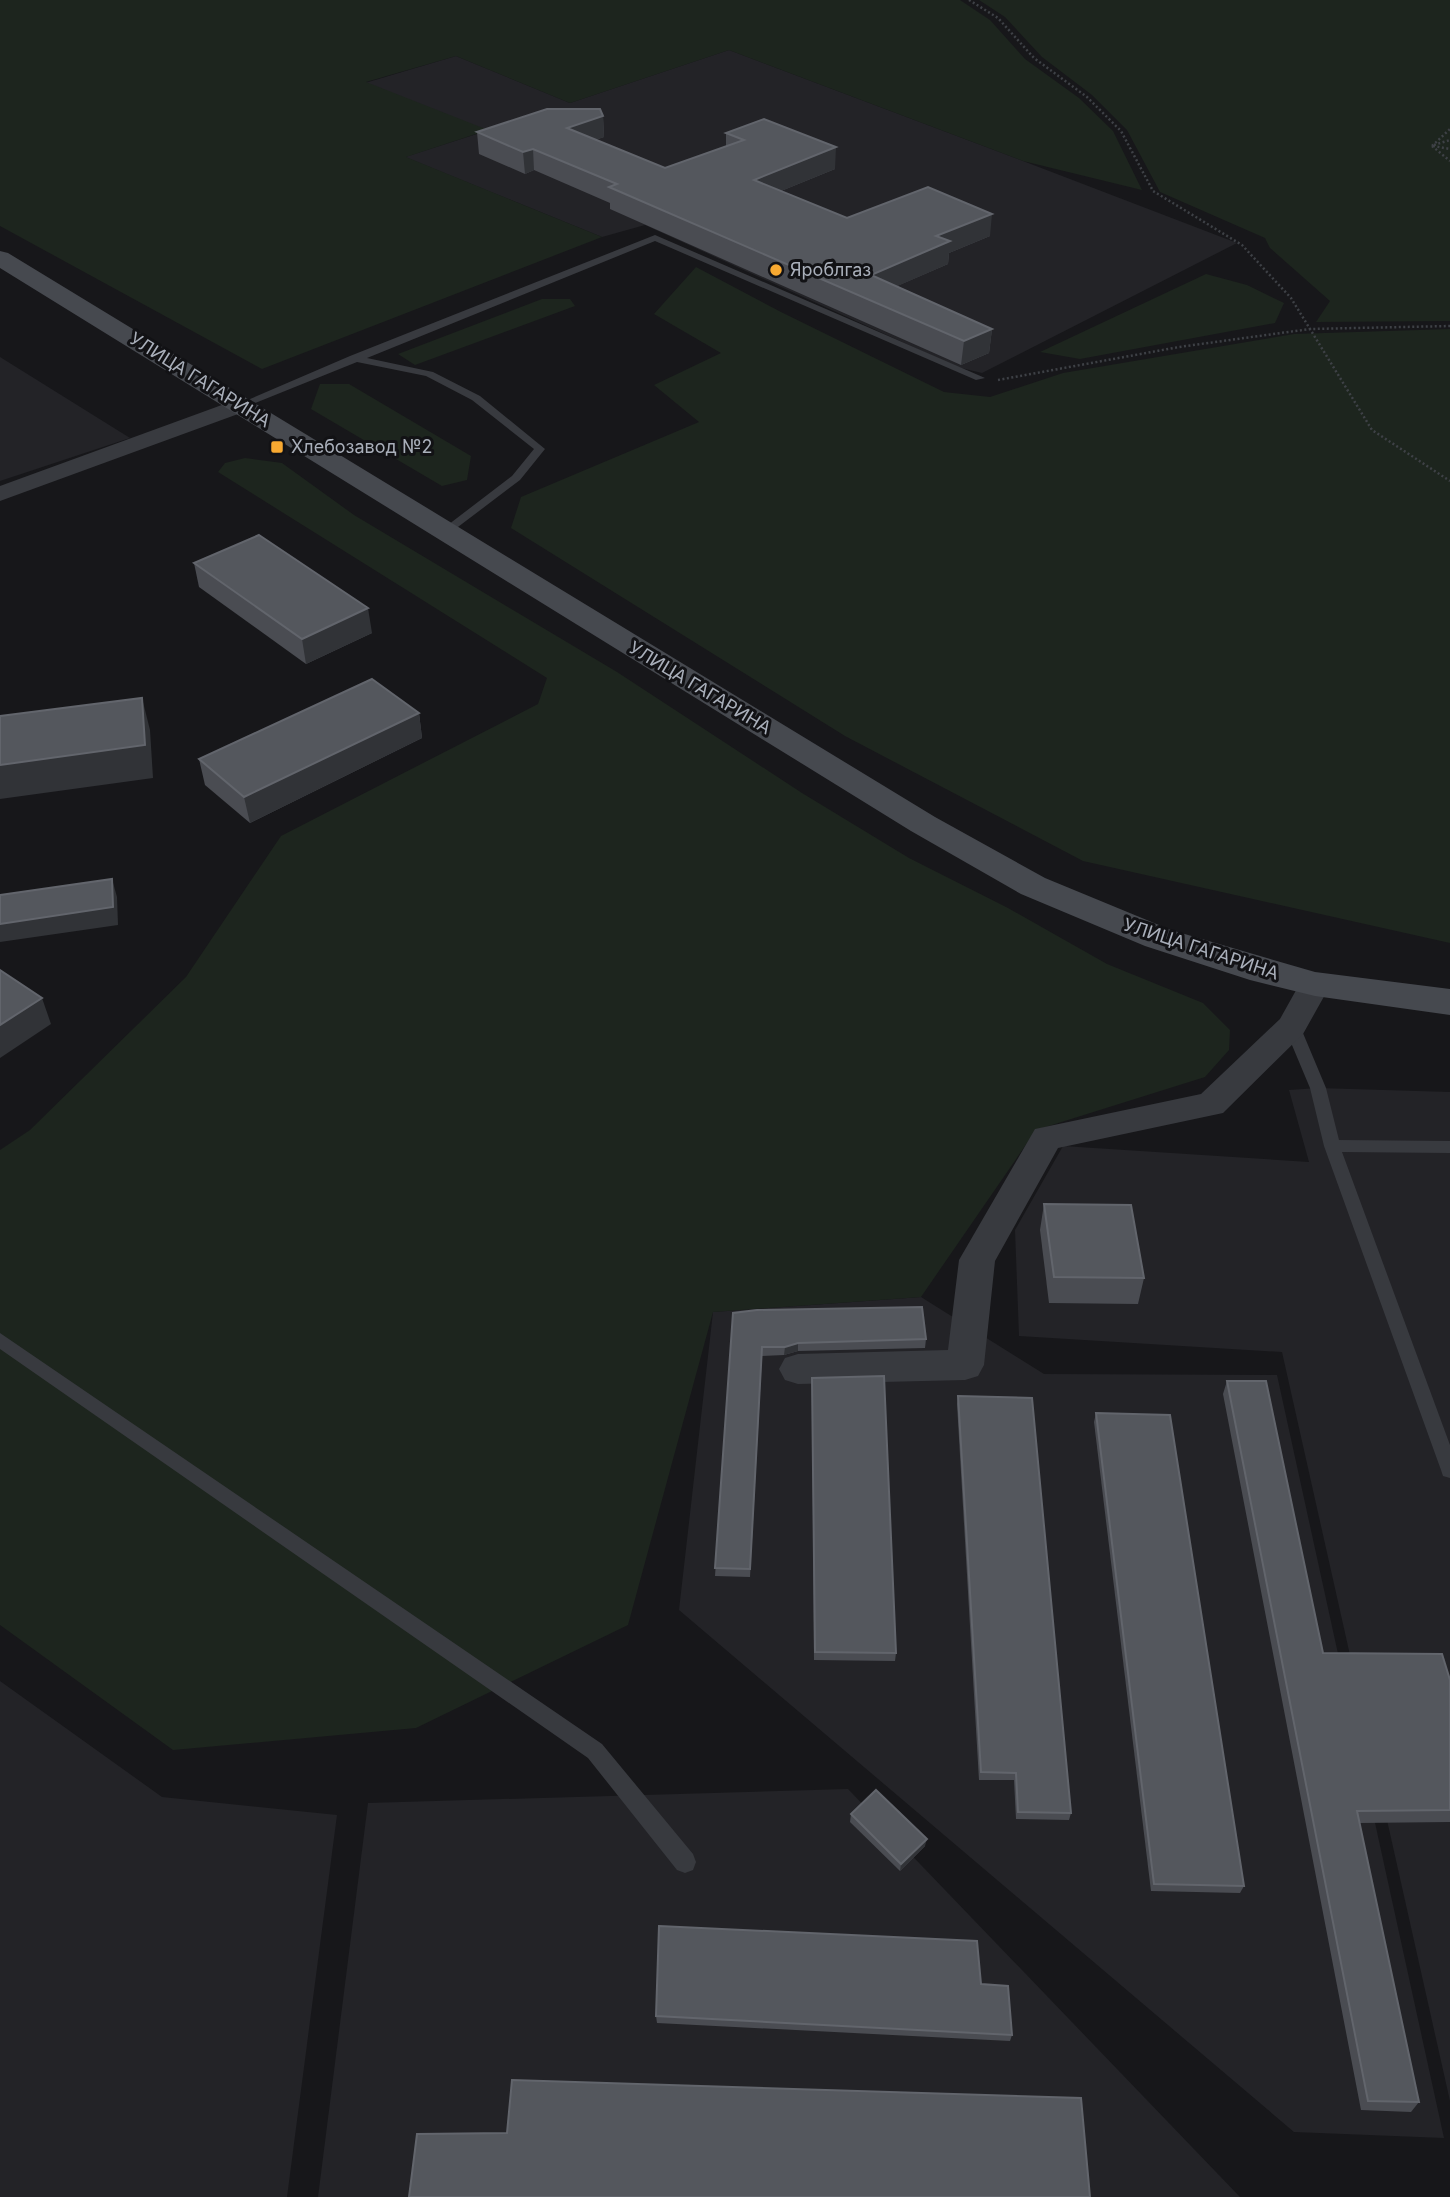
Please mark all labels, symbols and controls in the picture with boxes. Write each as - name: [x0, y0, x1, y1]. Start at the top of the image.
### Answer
- place label: Яроблгаз: [790, 259, 871, 280]
- marker: Яроблгаз: [768, 262, 784, 278]
- street label: УЛИЦА ГАГАРИНА: [126, 328, 275, 431]
- place label: Хлебозавод №2: [291, 436, 433, 457]
- marker: Хлебозавод №2: [269, 439, 285, 455]
- street label: УЛИЦА ГАГАРИНА: [625, 637, 775, 738]
- street label: УЛИЦА ГАГАРИНА: [1121, 913, 1282, 984]

